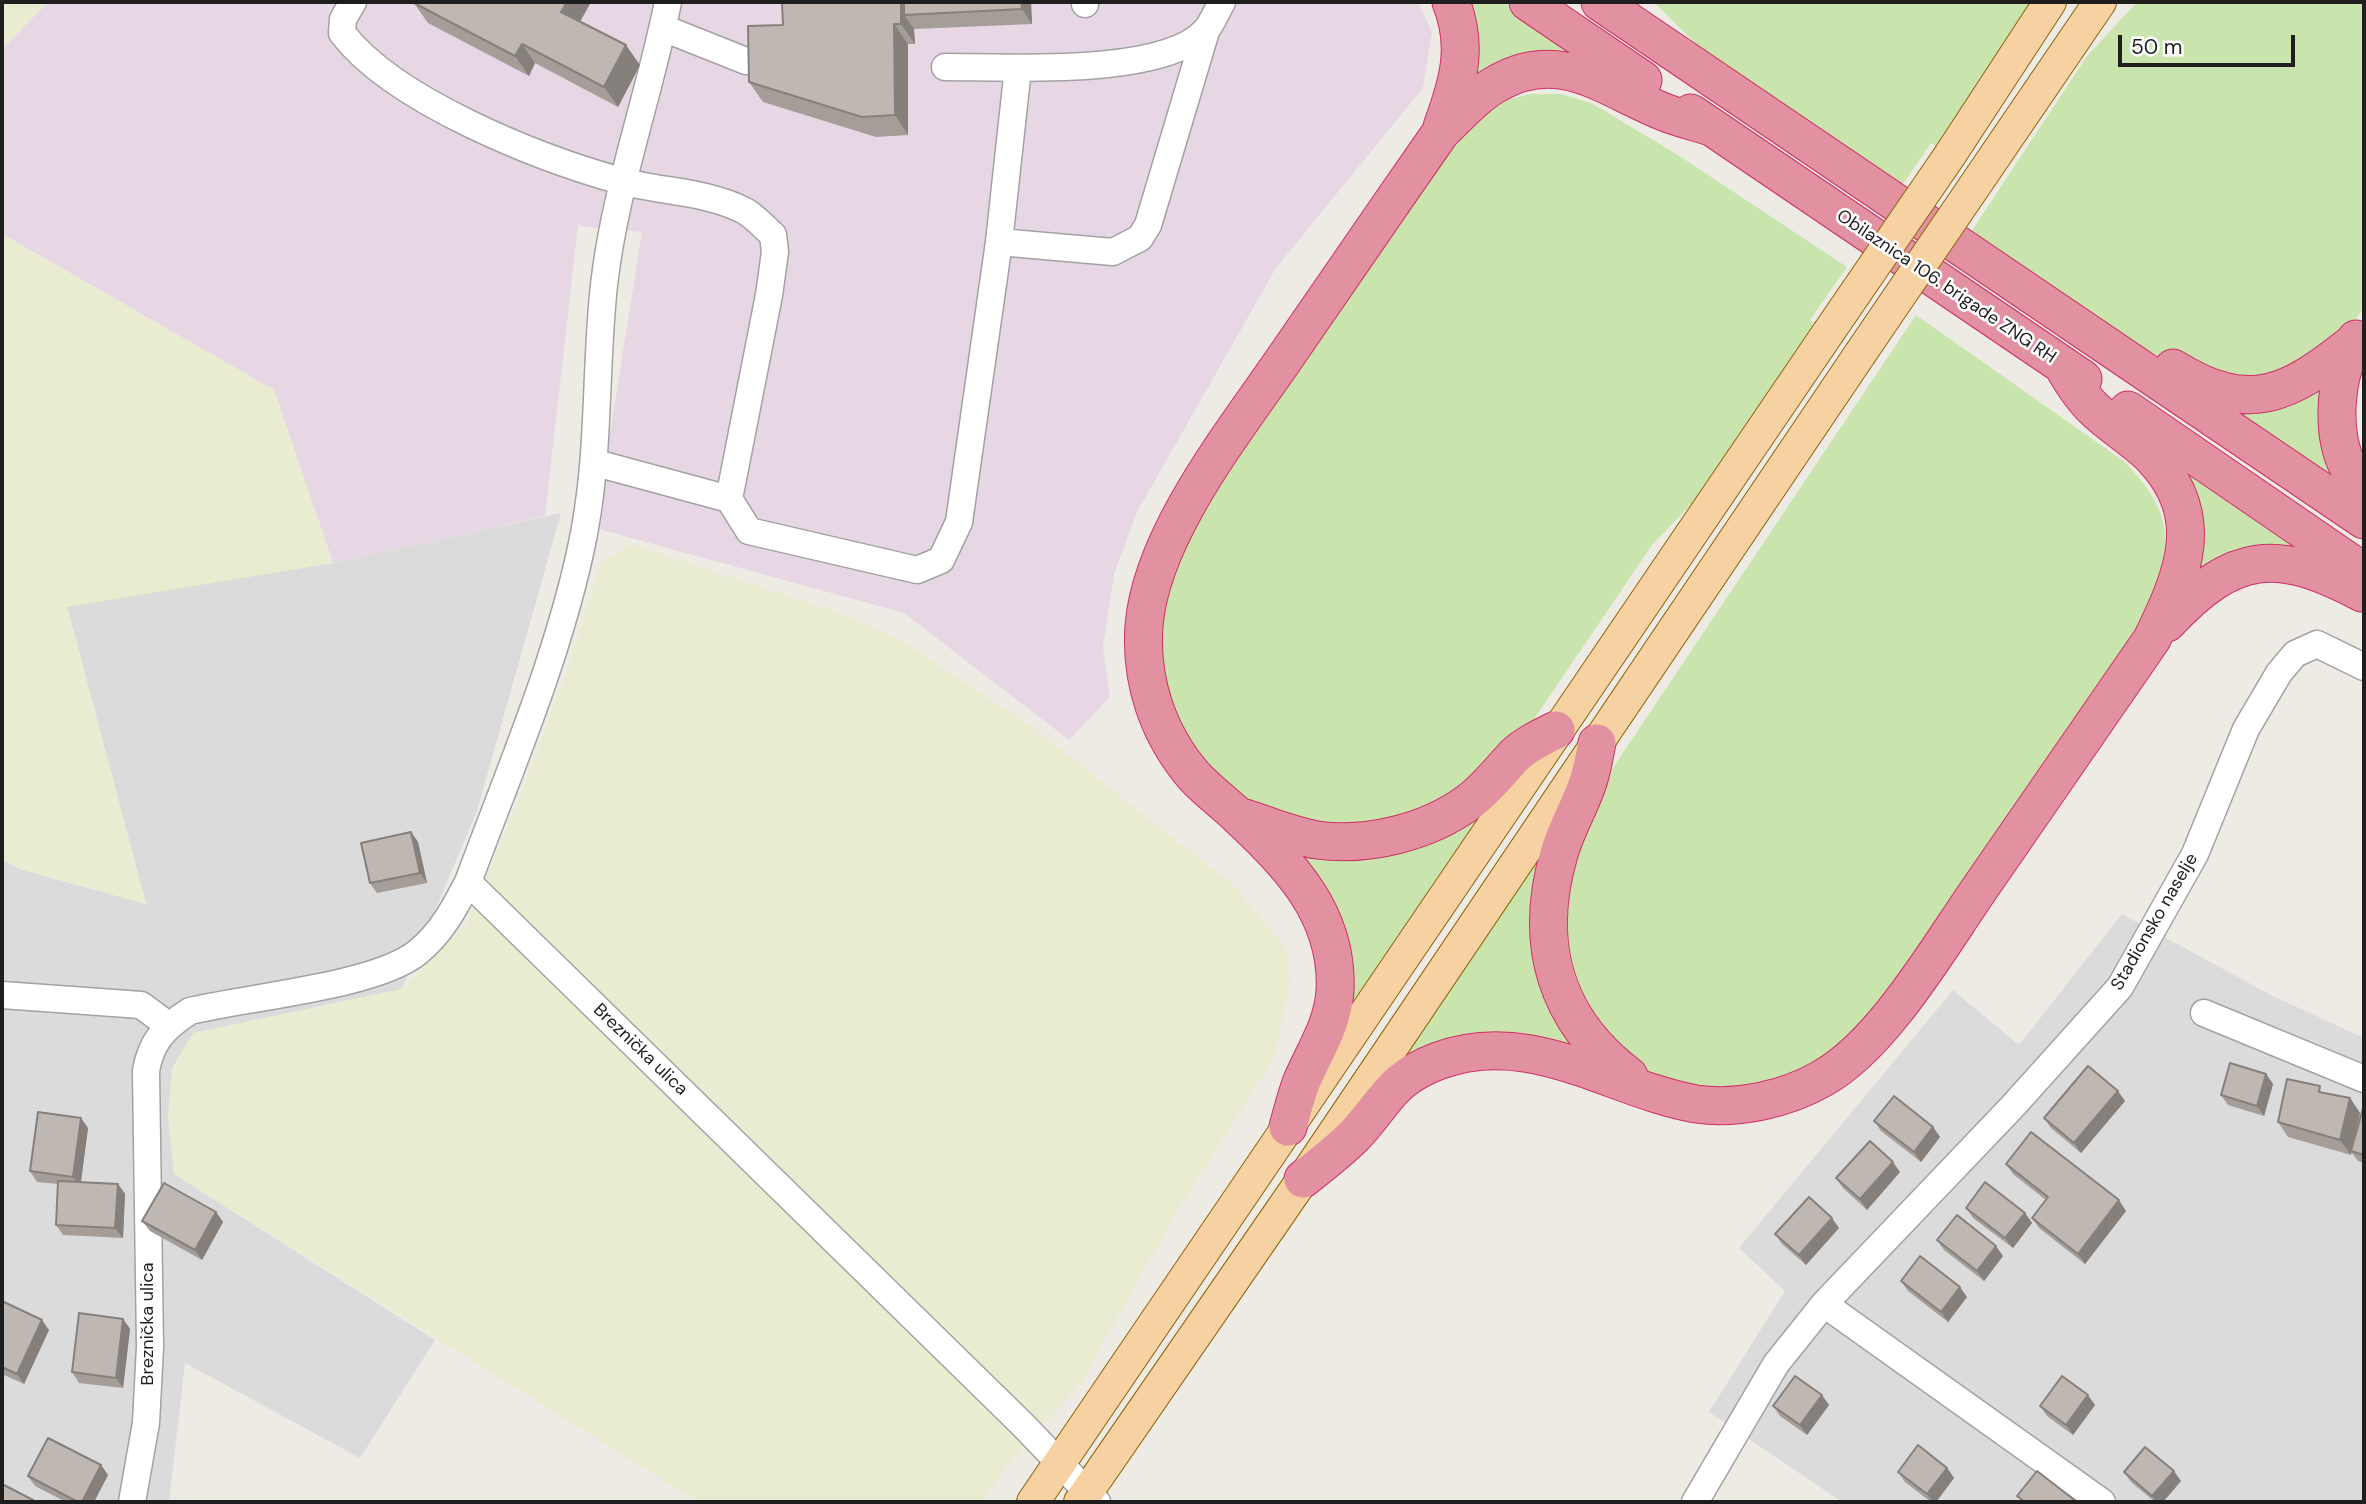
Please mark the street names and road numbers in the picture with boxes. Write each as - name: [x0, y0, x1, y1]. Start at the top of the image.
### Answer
- street label: Obilaznica 106. brigade ZNG RH: [1832, 205, 2060, 369]
- street label: Stadionsko naselje: [2107, 850, 2203, 994]
- street label: Breznička ulica: [588, 1000, 692, 1100]
- street label: Breznička ulica: [137, 1263, 159, 1385]

